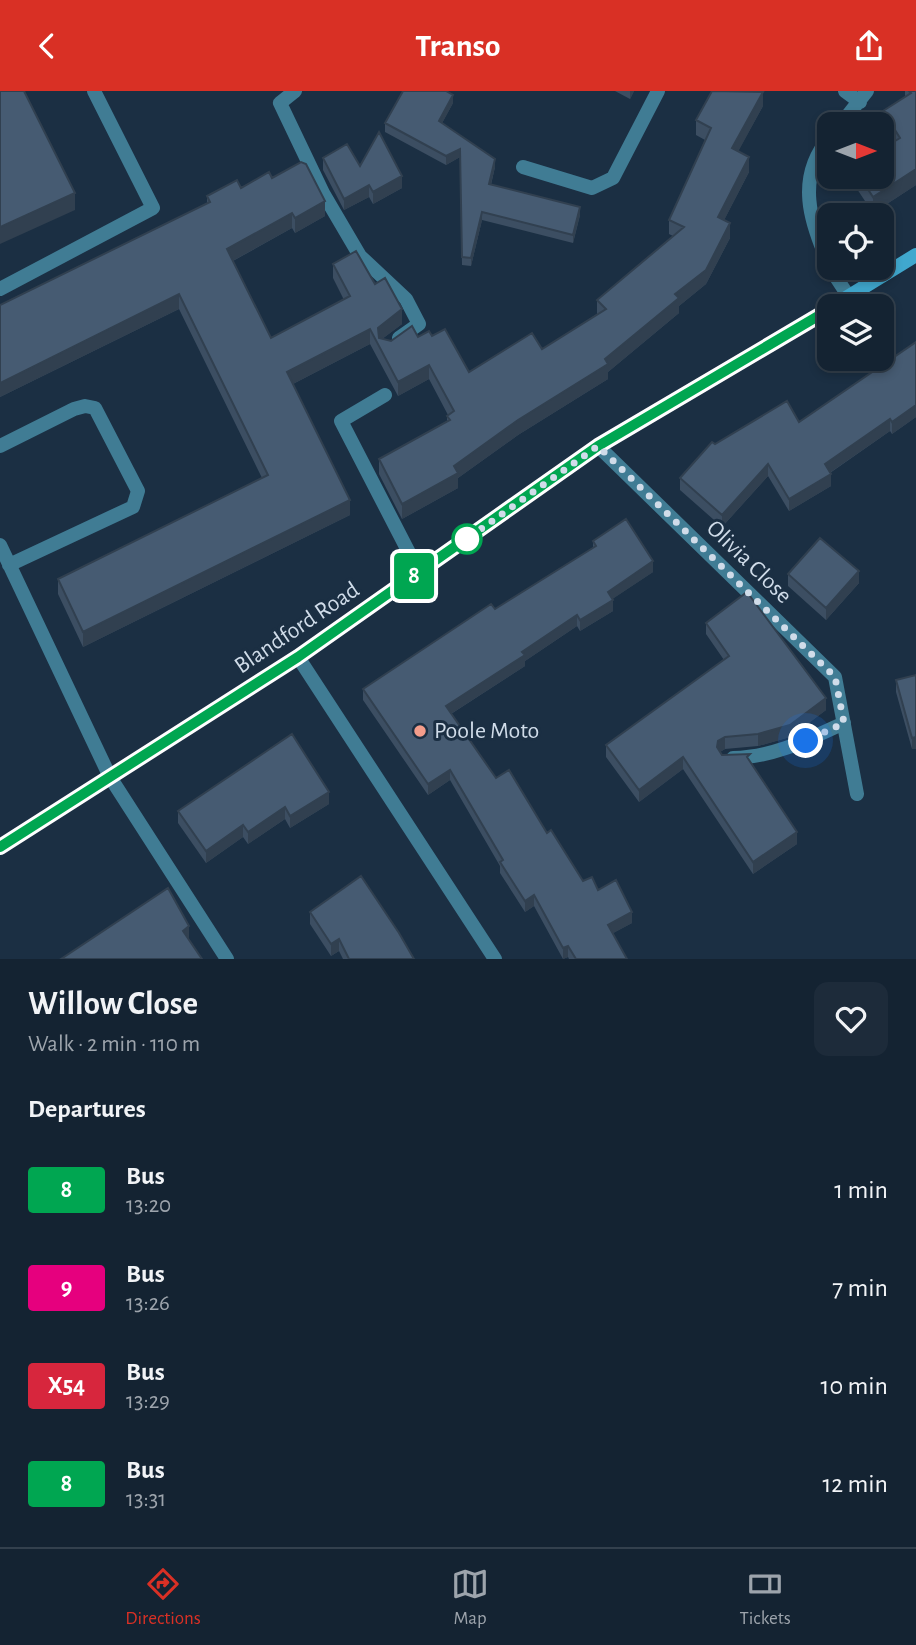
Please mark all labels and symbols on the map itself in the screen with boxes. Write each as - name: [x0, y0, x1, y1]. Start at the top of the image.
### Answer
- north arrow: [817, 112, 894, 189]
- street label: Olivia Close: [702, 516, 796, 608]
- unlabelled marker: [452, 524, 482, 554]
- line badge: 8: [391, 553, 437, 599]
- street label: Blandford Road: [230, 578, 364, 678]
- place label: Poole Moto: [434, 719, 539, 743]
- marker: Poole Moto: [412, 723, 428, 739]
- your location: [788, 723, 823, 758]

